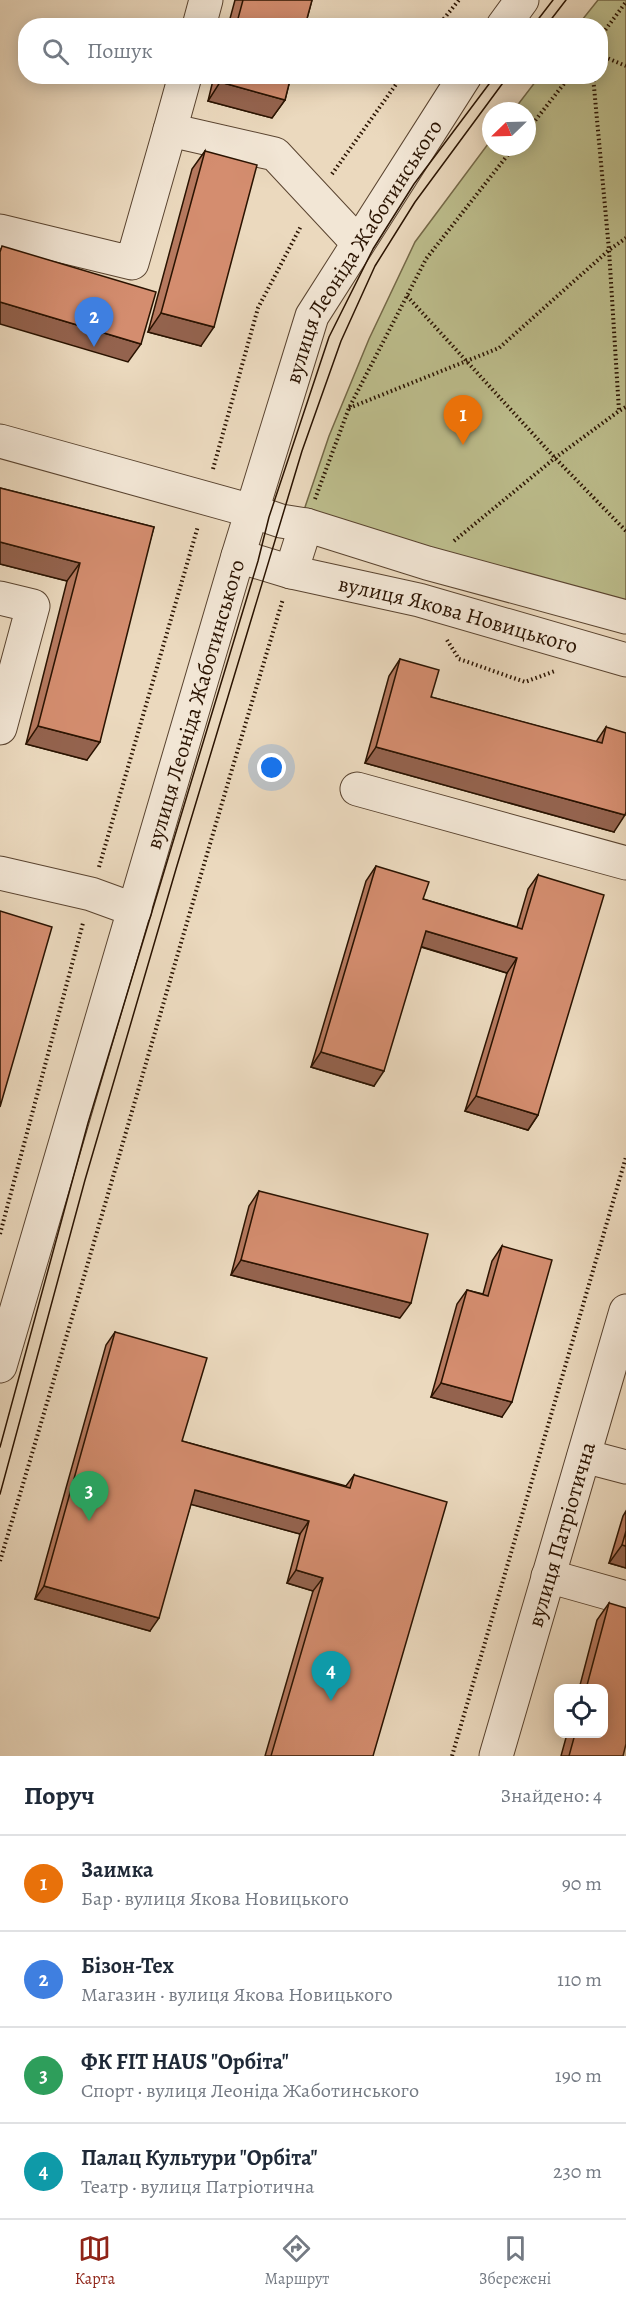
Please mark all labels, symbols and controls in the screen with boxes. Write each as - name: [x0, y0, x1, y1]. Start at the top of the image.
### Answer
- search box: [18, 18, 608, 84]
- icon: search: [39, 35, 72, 68]
- text: Пошук: [87, 36, 153, 66]
- north arrow: [482, 102, 536, 156]
- street label: вулиця Леоніда Жаботинського: [278, 114, 450, 387]
- pin: 2: [74, 298, 113, 347]
- pin: 1: [444, 396, 482, 445]
- street label: вулиця Леоніда Жаботинського: [139, 556, 252, 853]
- street label: вулиця Якова Новицького: [336, 569, 581, 661]
- your location: [257, 753, 286, 782]
- street label: вулиця Патріотична: [520, 1437, 603, 1631]
- pin: 3: [70, 1472, 109, 1521]
- pin: 4: [312, 1652, 350, 1701]
- map controls: [554, 1684, 608, 1738]
- button: locate: [554, 1684, 608, 1738]
- text: Поруч: [24, 1778, 95, 1813]
- text: Знайдено: 4: [501, 1782, 602, 1809]
- text: Заимка: [81, 1855, 153, 1885]
- text: 1: [40, 1870, 47, 1897]
- text: 90 m: [562, 1870, 602, 1897]
- text: Бар · вулиця Якова Новицького: [81, 1885, 349, 1912]
- text: Бізон-Тех: [81, 1951, 174, 1981]
- text: 2: [39, 1966, 48, 1993]
- text: 110 m: [557, 1966, 602, 1993]
- text: Магазин · вулиця Якова Новицького: [81, 1981, 393, 2008]
- text: ФК FIT HAUS "Орбіта": [81, 2047, 289, 2077]
- text: 3: [39, 2062, 48, 2089]
- text: 190 m: [555, 2062, 602, 2089]
- text: Спорт · вулиця Леоніда Жаботинського: [81, 2077, 419, 2104]
- text: Палац Культури "Орбіта": [81, 2143, 318, 2173]
- text: 4: [39, 2158, 48, 2185]
- text: 230 m: [553, 2158, 602, 2185]
- text: Театр · вулиця Патріотична: [81, 2173, 315, 2200]
- tab: Карта: [75, 2232, 115, 2290]
- tab: Маршрут: [265, 2232, 329, 2290]
- tab: Збережені: [479, 2232, 551, 2290]

